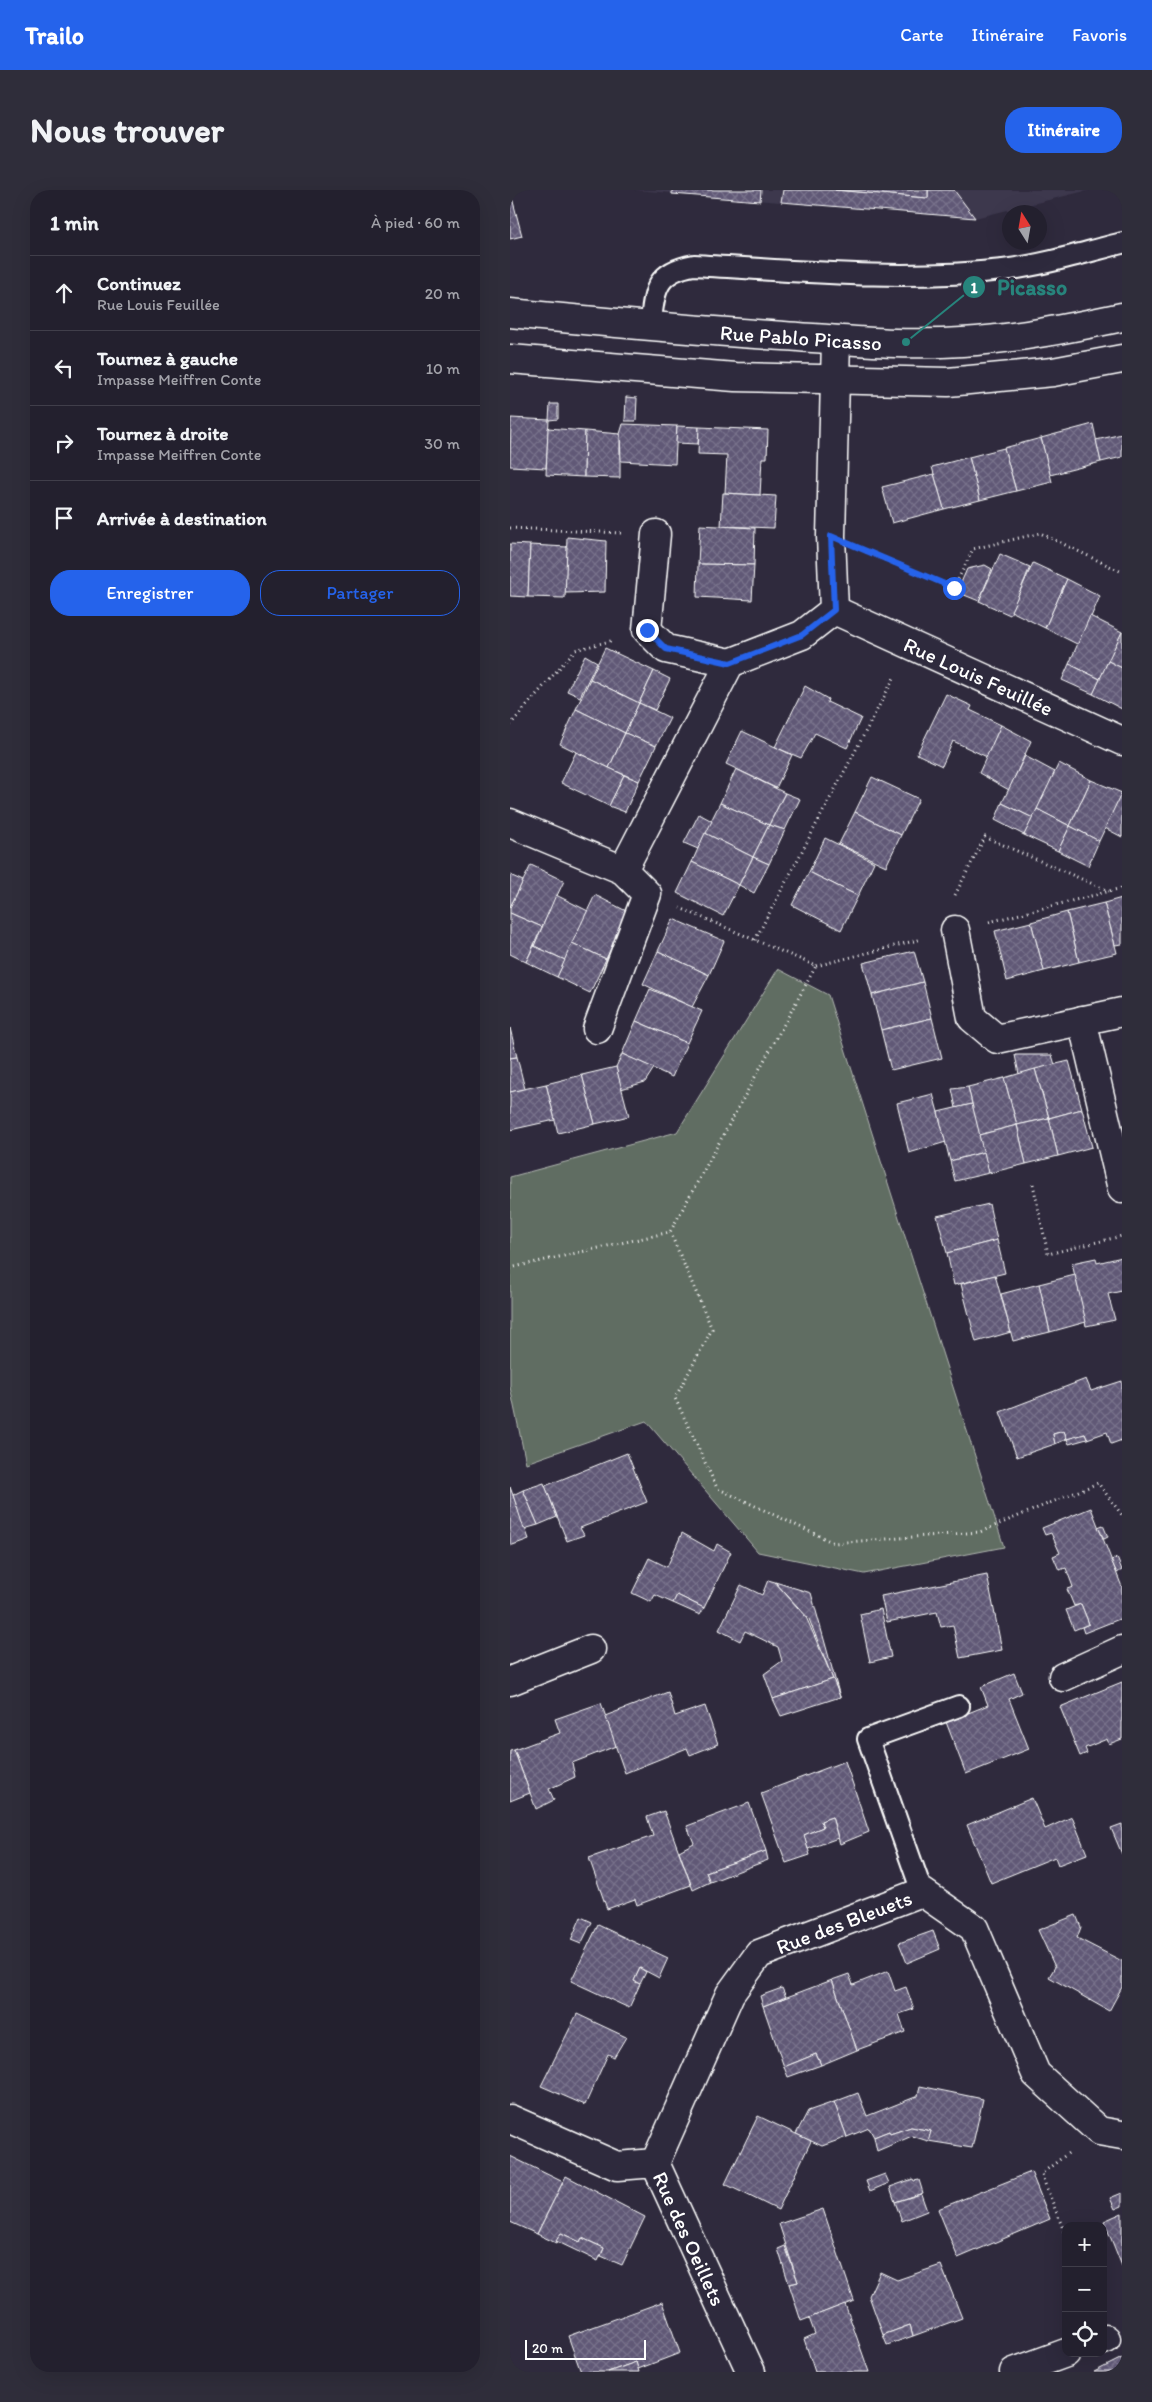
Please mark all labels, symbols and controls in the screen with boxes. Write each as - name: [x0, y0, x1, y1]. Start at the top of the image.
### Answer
- text: Trailo: [25, 21, 84, 50]
- text: Carte: [900, 24, 944, 46]
- text: Itinéraire: [972, 24, 1044, 46]
- text: Favoris: [1072, 24, 1127, 46]
- button: Itinéraire: [1005, 107, 1122, 153]
- text: Nous trouver: [30, 109, 224, 151]
- north arrow: [1002, 205, 1047, 250]
- text: 1 min: [50, 210, 99, 235]
- text: À pied · 60 m: [371, 213, 460, 232]
- callout: Picasso: [962, 269, 1077, 306]
- text: Continuez: [97, 272, 181, 295]
- text: Picasso: [997, 274, 1067, 301]
- icon: ahead: [50, 279, 78, 307]
- text: 1: [971, 279, 978, 297]
- text: 20 m: [425, 284, 460, 303]
- text: Rue Louis Feuillée: [97, 295, 220, 314]
- street label: Rue Pablo Picasso: [719, 319, 883, 355]
- text: Tournez à gauche: [97, 347, 238, 370]
- icon: left: [50, 354, 78, 382]
- text: 10 m: [426, 359, 460, 378]
- text: Impasse Meiffren Conte: [97, 370, 261, 389]
- text: Tournez à droite: [97, 422, 229, 445]
- icon: right: [50, 429, 78, 457]
- text: 30 m: [424, 434, 460, 453]
- text: Impasse Meiffren Conte: [97, 445, 261, 464]
- icon: arrive: [50, 504, 78, 532]
- text: Arrivée à destination: [97, 507, 267, 530]
- button: Enregistrer: [50, 570, 250, 616]
- button: Partager: [260, 570, 460, 616]
- route start: [943, 577, 966, 600]
- route end: [636, 619, 659, 642]
- street label: Rue Louis Feuillée: [900, 631, 1057, 721]
- street label: Rue des Bleuets: [772, 1885, 915, 1959]
- street label: Rue des Oeillets: [648, 2167, 731, 2309]
- map controls: [1062, 2222, 1107, 2357]
- button: +: [1062, 2222, 1107, 2267]
- button: −: [1062, 2267, 1107, 2312]
- button: locate: [1062, 2312, 1107, 2357]
- scale bar: [525, 2337, 646, 2360]
- text: 20 m: [532, 2340, 563, 2357]

